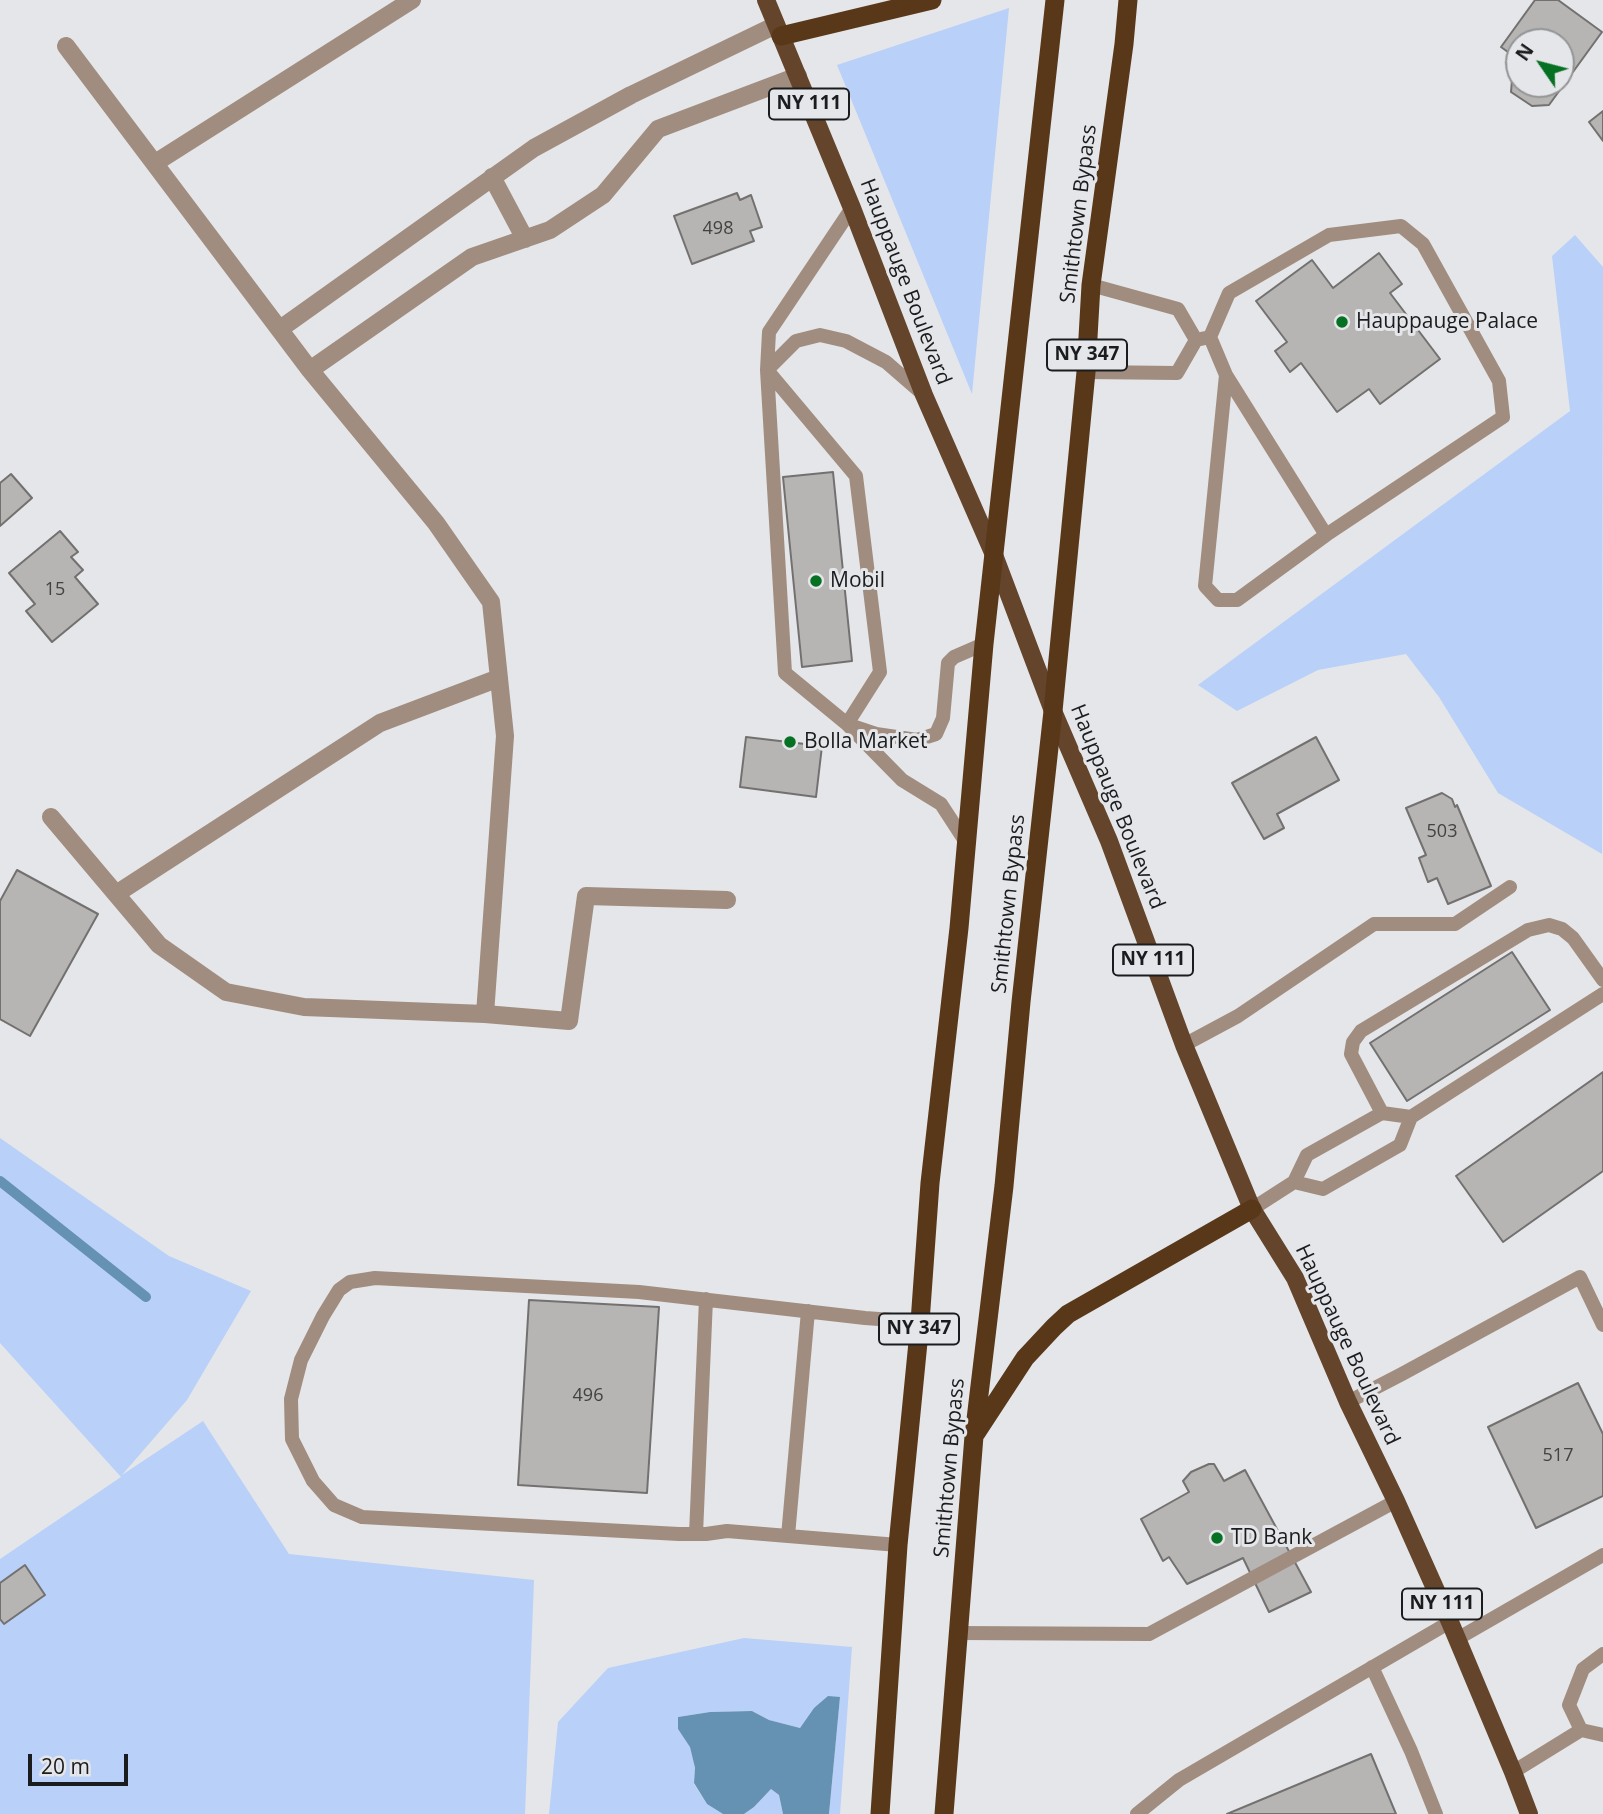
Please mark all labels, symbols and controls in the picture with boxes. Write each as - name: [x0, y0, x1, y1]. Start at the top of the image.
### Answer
- north arrow: [1505, 28, 1575, 98]
- text: N: [1509, 38, 1540, 66]
- road number: NY 111: [769, 88, 849, 120]
- street label: Smithtown Bypass: [1056, 123, 1102, 305]
- street label: Hauppauge Boulevard: [854, 175, 956, 389]
- house number: 498: [703, 218, 733, 240]
- place label: Hauppauge Palace: [1356, 309, 1538, 335]
- marker: Hauppauge Palace: [1334, 314, 1350, 330]
- road number: NY 347: [1047, 340, 1127, 370]
- place label: Mobil: [830, 568, 885, 594]
- marker: Mobil: [808, 573, 824, 589]
- house number: 15: [45, 579, 65, 601]
- street label: Hauppauge Boulevard: [1064, 701, 1170, 913]
- place label: Bolla Market: [804, 729, 927, 755]
- marker: Bolla Market: [782, 734, 798, 750]
- street label: Smithtown Bypass: [987, 813, 1031, 995]
- house number: 503: [1427, 821, 1457, 843]
- road number: NY 111: [1113, 944, 1193, 976]
- street label: Hauppauge Boulevard: [1289, 1241, 1405, 1449]
- road number: NY 347: [879, 1314, 959, 1344]
- street label: Smithtown Bypass: [930, 1377, 970, 1559]
- house number: 496: [573, 1385, 603, 1407]
- house number: 517: [1543, 1445, 1573, 1467]
- place label: TD Bank: [1231, 1525, 1312, 1551]
- marker: TD Bank: [1209, 1530, 1225, 1546]
- road number: NY 111: [1402, 1588, 1482, 1620]
- scale bar: [32, 1741, 131, 1785]
- text: 20 m: [41, 1752, 90, 1780]

